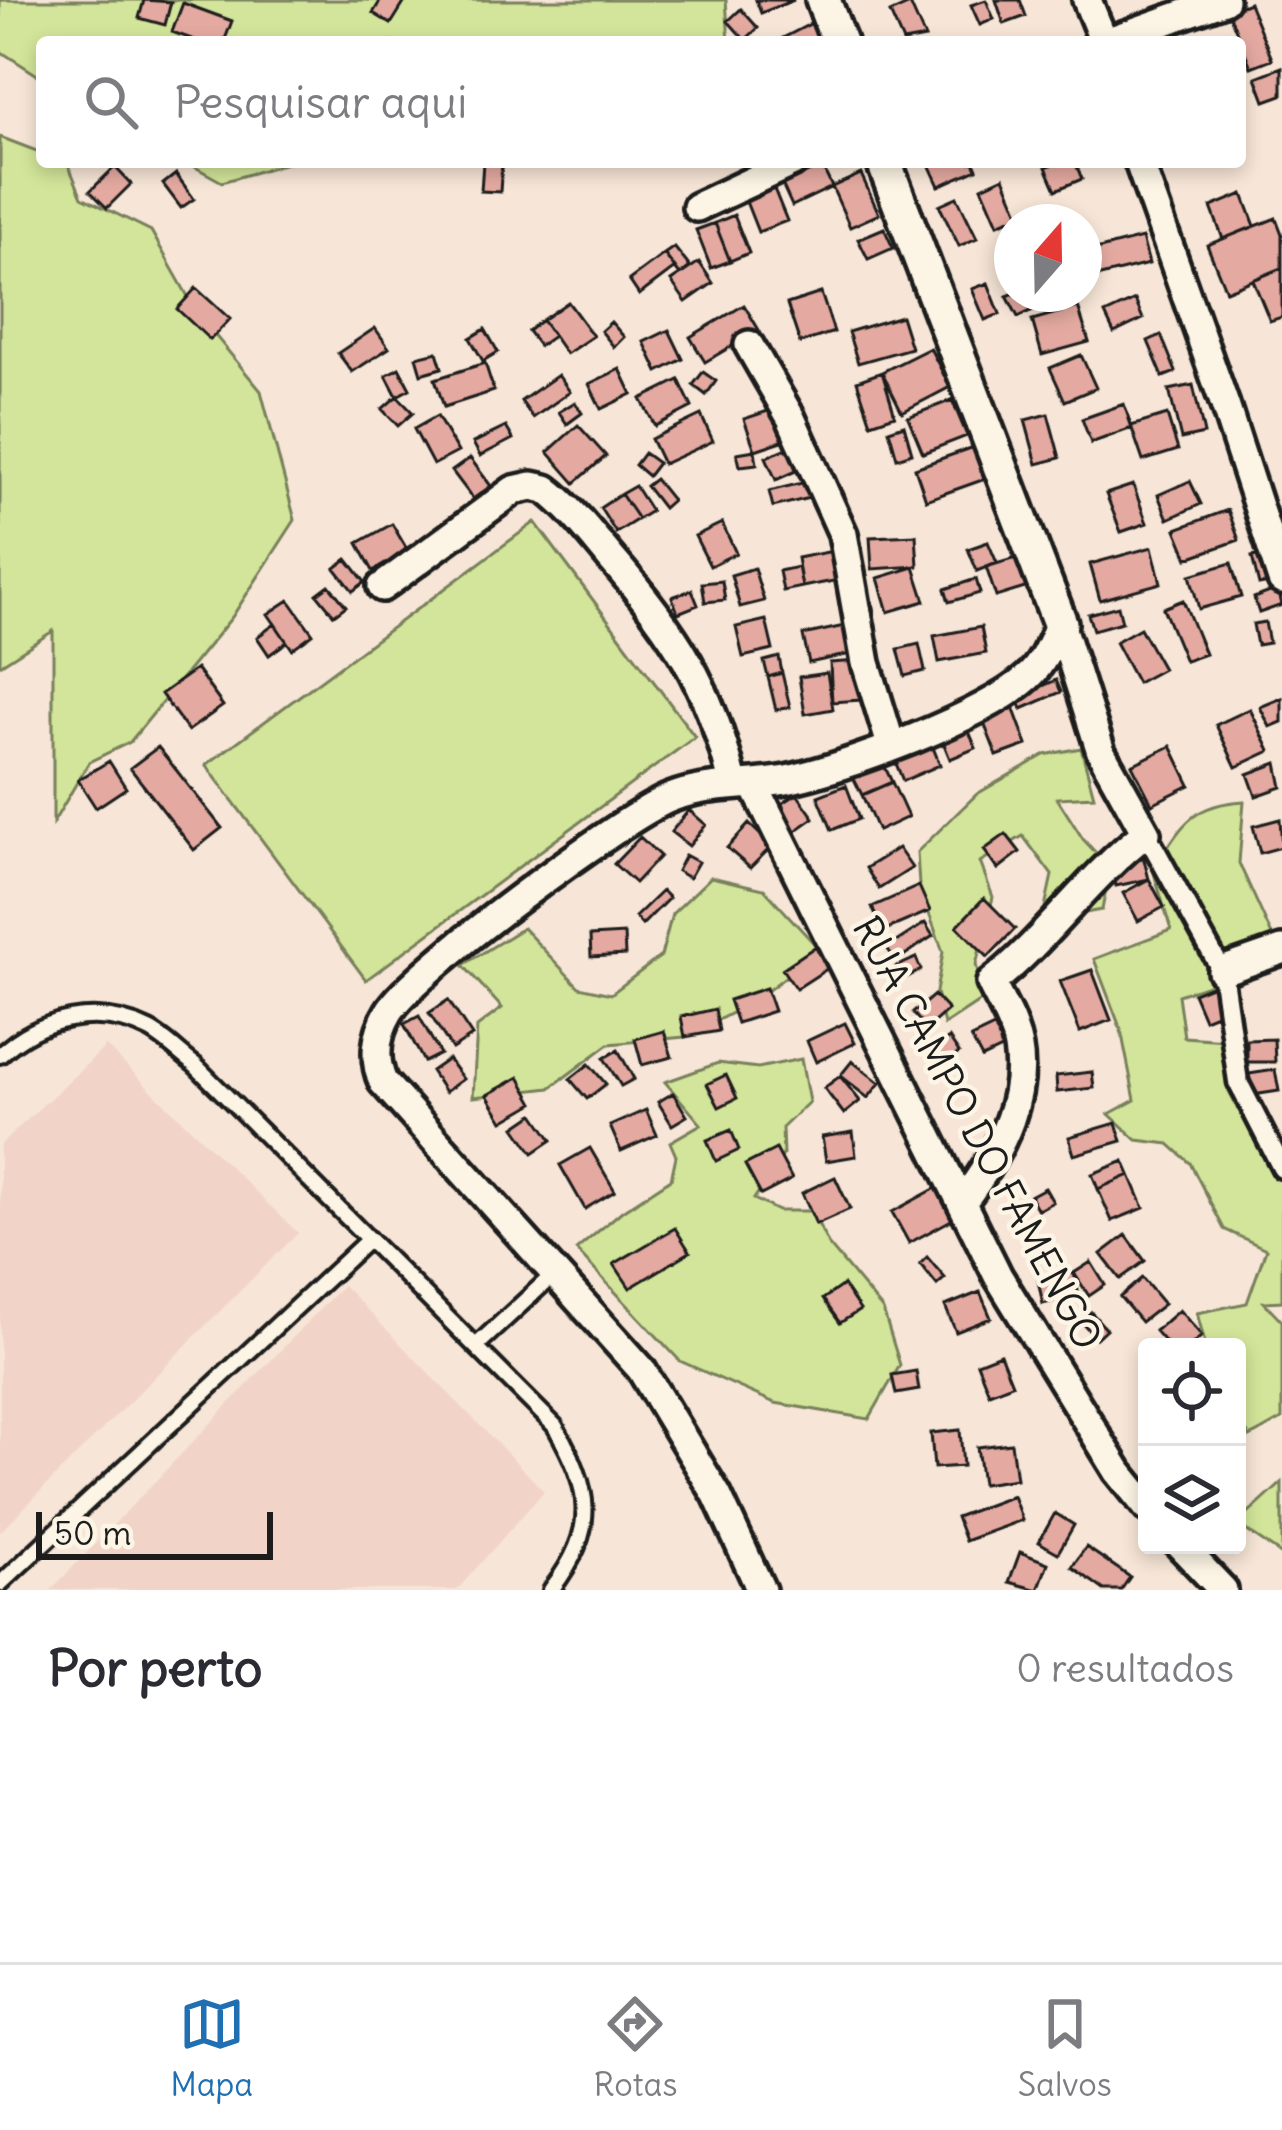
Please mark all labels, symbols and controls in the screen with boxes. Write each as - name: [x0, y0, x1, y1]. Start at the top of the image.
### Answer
- search box: [36, 36, 1246, 168]
- icon: search: [78, 69, 144, 135]
- text: Pesquisar aqui: [174, 74, 467, 130]
- north arrow: [994, 204, 1102, 312]
- street label: RUA CAMPO DO FAMENGO: [842, 908, 1112, 1358]
- map controls: [1138, 1338, 1246, 1554]
- button: locate: [1138, 1338, 1246, 1446]
- button: layers: [1138, 1446, 1246, 1554]
- scale bar: [36, 1506, 273, 1559]
- text: 50 m: [54, 1512, 131, 1554]
- text: Por perto: [48, 1636, 262, 1700]
- text: 0 resultados: [1016, 1644, 1234, 1693]
- tab: Mapa: [170, 1991, 253, 2105]
- tab: Rotas: [593, 1991, 677, 2105]
- tab: Salvos: [1018, 1991, 1112, 2105]

